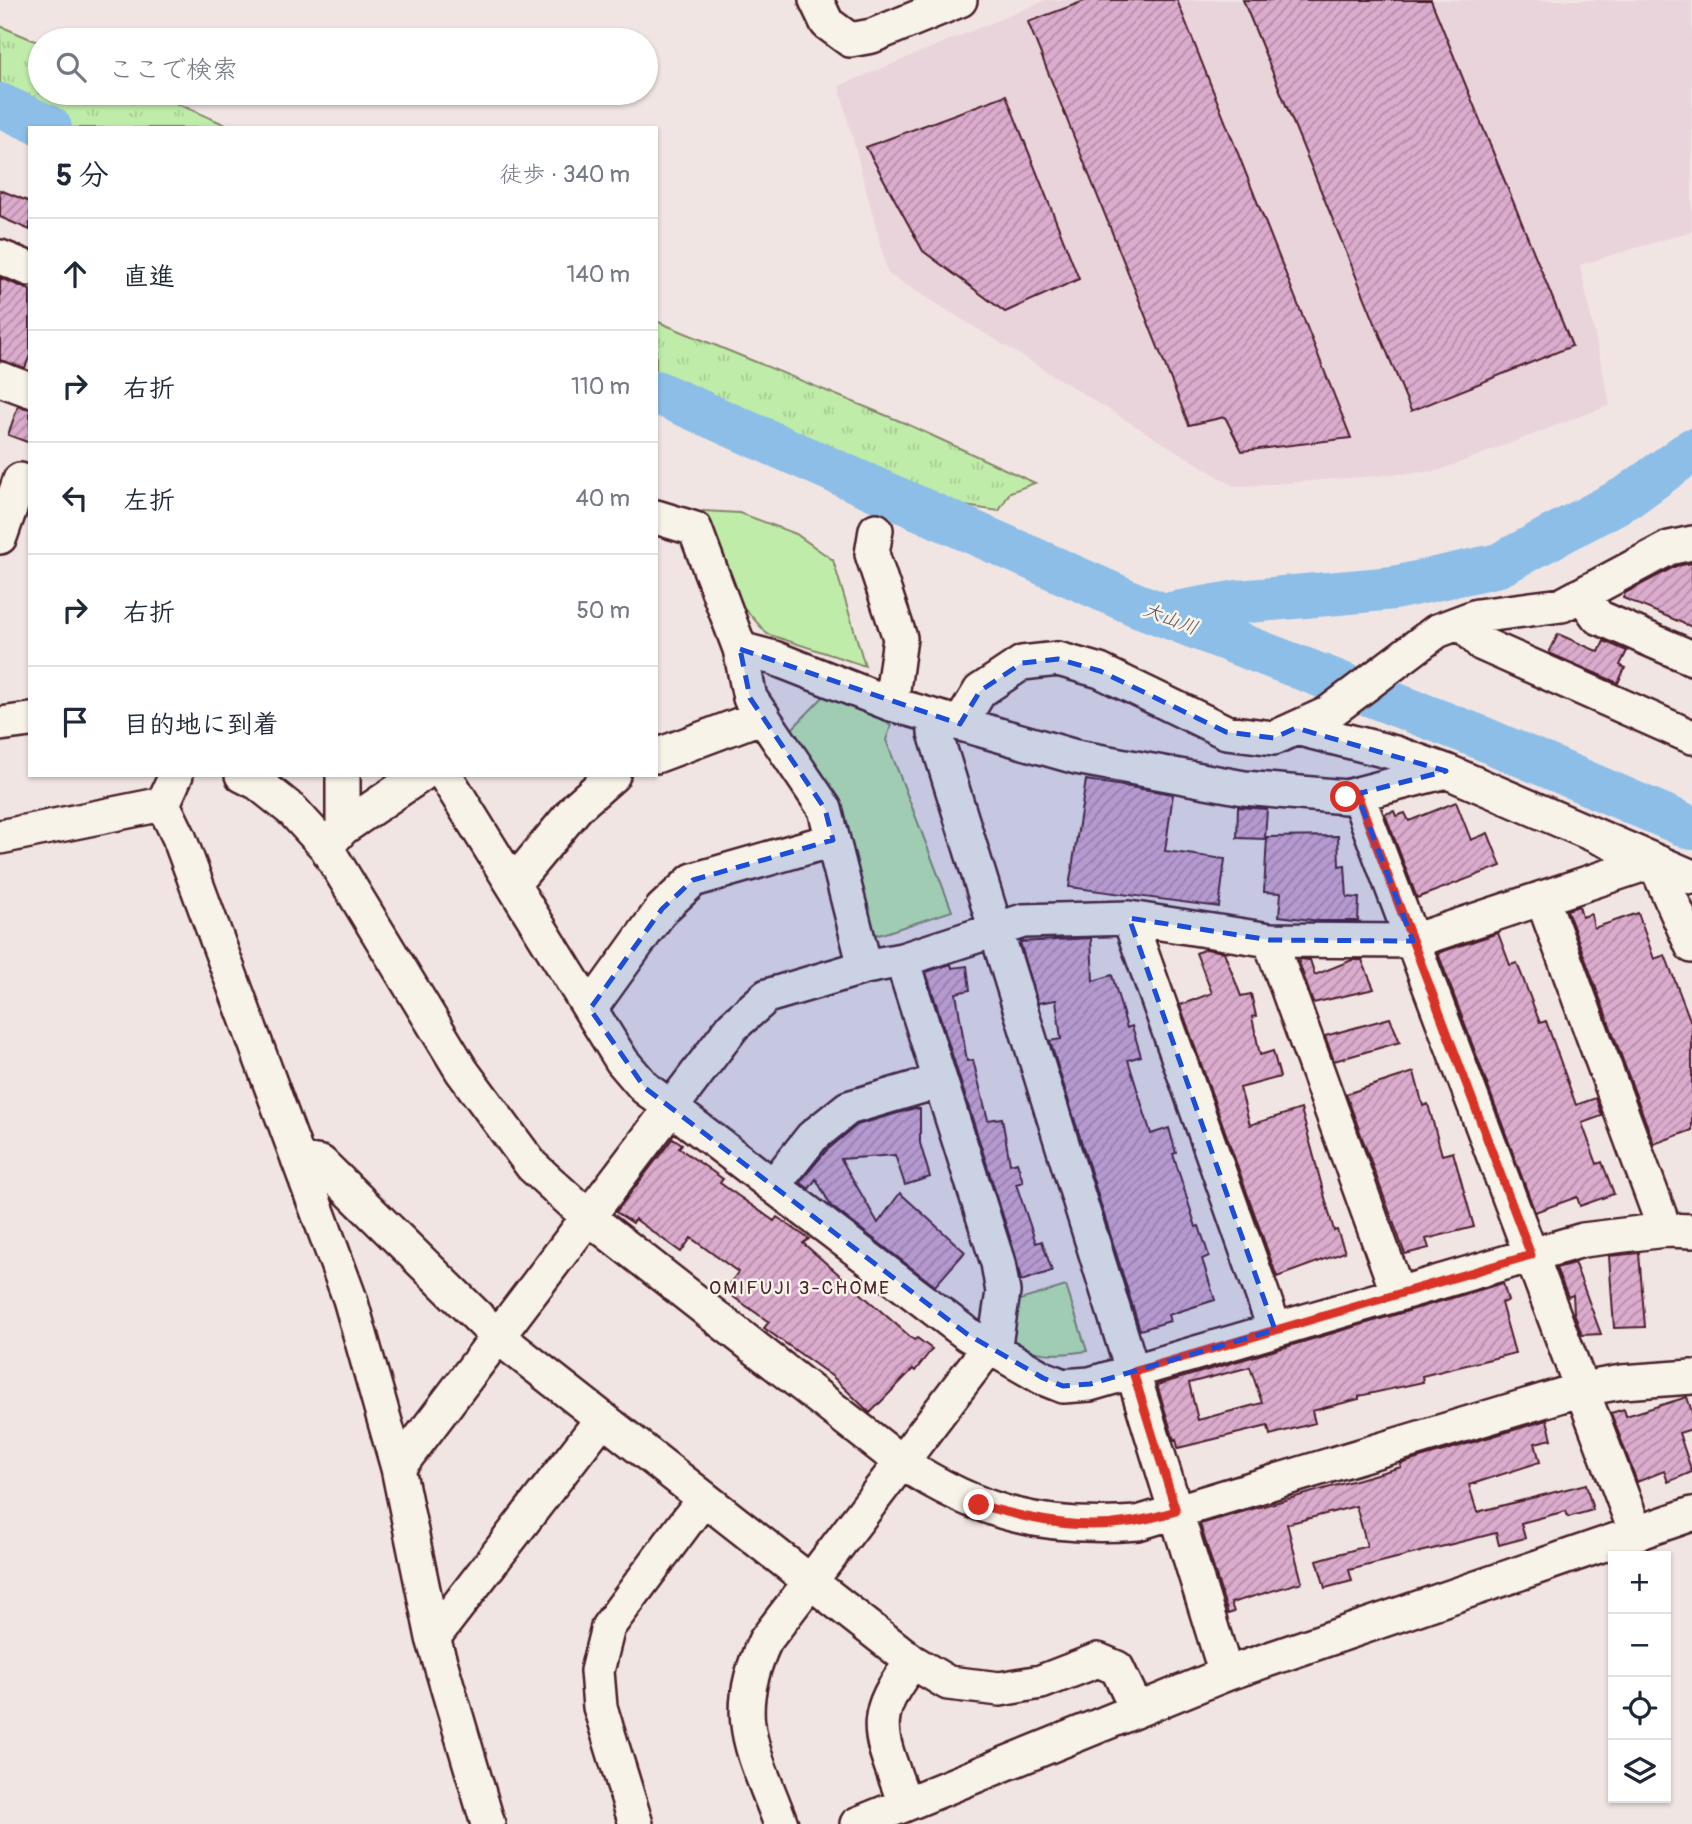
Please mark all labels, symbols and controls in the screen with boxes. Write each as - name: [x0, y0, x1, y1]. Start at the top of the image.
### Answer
- search box: [28, 28, 658, 105]
- icon: search: [52, 48, 90, 86]
- text: ここで検索: [108, 54, 238, 86]
- text: 5 分: [56, 157, 109, 194]
- text: 徒歩 · 340 m: [499, 160, 630, 189]
- icon: ahead: [56, 255, 94, 293]
- text: 140 m: [567, 260, 630, 289]
- text: 直進: [123, 261, 175, 293]
- icon: right: [56, 367, 94, 405]
- text: 110 m: [571, 372, 630, 401]
- text: 右折: [123, 373, 175, 405]
- icon: left: [56, 479, 94, 517]
- text: 40 m: [576, 484, 630, 513]
- text: 左折: [123, 485, 175, 517]
- icon: right: [56, 591, 94, 629]
- text: 50 m: [576, 596, 630, 625]
- text: 右折: [123, 597, 175, 629]
- water label: 大山川: [1140, 598, 1202, 640]
- icon: arrive: [56, 703, 94, 741]
- text: 目的地に到着: [123, 709, 279, 741]
- route start: [1330, 781, 1361, 812]
- district label: OMIFUJI 3-CHOME: [709, 1276, 891, 1300]
- route end: [963, 1489, 994, 1520]
- map controls: [1608, 1551, 1671, 1803]
- button: +: [1608, 1551, 1671, 1614]
- button: −: [1608, 1614, 1671, 1677]
- button: locate: [1608, 1677, 1671, 1740]
- button: layers: [1608, 1740, 1671, 1803]

